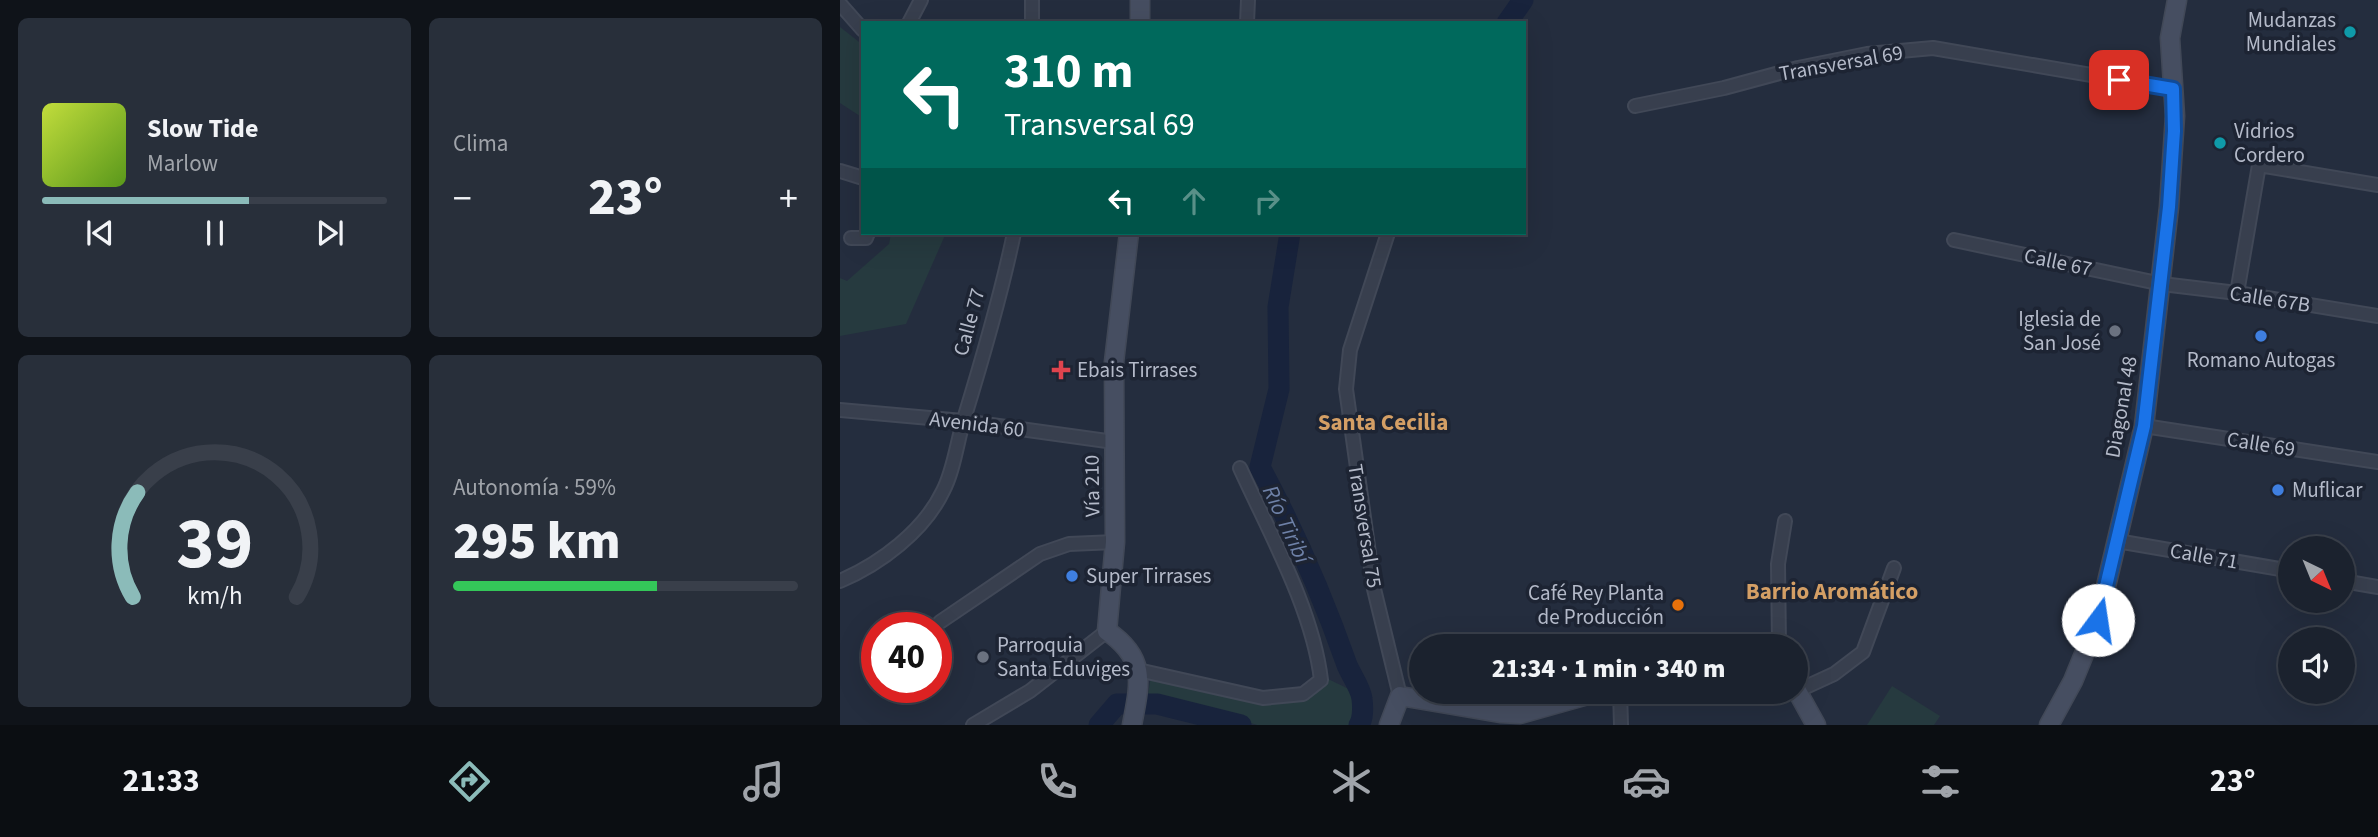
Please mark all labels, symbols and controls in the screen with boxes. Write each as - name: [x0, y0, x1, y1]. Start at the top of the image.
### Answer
- place label: Mudanzas Mundiales: [2246, 5, 2336, 59]
- marker: Mudanzas Mundiales: [2342, 24, 2358, 40]
- text: 310 m: [1004, 37, 1133, 107]
- street label: Transversal 69: [1777, 37, 1905, 89]
- icon: left: [889, 49, 980, 140]
- pin: [2089, 50, 2149, 110]
- icon: arrive: [2100, 61, 2138, 99]
- text: Transversal 69: [1004, 102, 1195, 148]
- text: Slow Tide: [147, 110, 258, 147]
- place label: Vidrios Cordero: [2234, 116, 2305, 170]
- text: Clima: [453, 127, 508, 160]
- marker: Vidrios Cordero: [2212, 135, 2228, 151]
- text: Marlow: [147, 147, 218, 180]
- text: 23°: [588, 161, 663, 235]
- text: −: [453, 172, 472, 226]
- text: +: [779, 172, 798, 226]
- icon: left: [1102, 182, 1140, 220]
- icon: ahead: [1175, 182, 1213, 220]
- icon: right: [1248, 182, 1286, 220]
- icon: previous: [81, 214, 119, 252]
- icon: pause: [196, 214, 234, 252]
- icon: next: [311, 214, 349, 252]
- street label: Calle 67: [2021, 240, 2095, 284]
- street label: Calle 67B: [2228, 278, 2312, 320]
- street label: Calle 77: [946, 285, 992, 359]
- place label: Iglesia de San José: [2018, 304, 2101, 358]
- marker: Iglesia de San José: [2107, 323, 2123, 339]
- marker: Romano Autogas: [2253, 328, 2269, 344]
- place label: Romano Autogas: [2187, 345, 2336, 375]
- street label: Diagonal 48: [2097, 354, 2145, 460]
- place label: Ebais Tirrases: [1077, 355, 1197, 385]
- marker: Ebais Tirrases: [1051, 360, 1071, 380]
- street label: Avenida 60: [928, 403, 1026, 445]
- district label: Santa Cecilia: [1318, 406, 1448, 439]
- street label: Calle 69: [2225, 424, 2297, 464]
- street label: Vía 210: [1076, 455, 1108, 517]
- street label: Transversal 75: [1340, 462, 1390, 590]
- text: Autonomía · 59%: [453, 471, 616, 504]
- place label: Muflicar: [2292, 475, 2363, 505]
- water label: Río Tiribí: [1254, 480, 1321, 572]
- marker: Muflicar: [2270, 482, 2286, 498]
- text: 39: [176, 492, 253, 596]
- text: 295 km: [453, 505, 621, 579]
- street label: Calle 71: [2168, 535, 2240, 577]
- north arrow: [2278, 536, 2356, 612]
- map controls: [2278, 536, 2355, 704]
- place label: Super Tirrases: [1086, 561, 1211, 591]
- marker: Super Tirrases: [1064, 568, 1080, 584]
- district label: Barrio Aromático: [1746, 575, 1918, 608]
- text: km/h: [187, 578, 242, 614]
- place label: Café Rey Planta de Producción: [1528, 578, 1664, 632]
- position arrow: [2061, 583, 2135, 657]
- marker: Café Rey Planta de Producción: [1670, 597, 1686, 613]
- speed limit sign: 40: [861, 612, 952, 703]
- button: sound: [2278, 627, 2355, 704]
- place label: Parroquia Santa Eduviges: [997, 630, 1130, 684]
- marker: Parroquia Santa Eduviges: [975, 649, 991, 665]
- text: 21:34 · 1 min · 340 m: [1492, 650, 1725, 687]
- icon: directions: [445, 757, 494, 806]
- icon: music: [739, 757, 788, 806]
- icon: phone: [1033, 757, 1082, 806]
- icon: climate: [1327, 757, 1376, 806]
- icon: car: [1622, 757, 1671, 806]
- icon: filters: [1916, 757, 1965, 806]
- text: 21:33: [123, 758, 200, 804]
- text: 23°: [2210, 758, 2255, 804]

